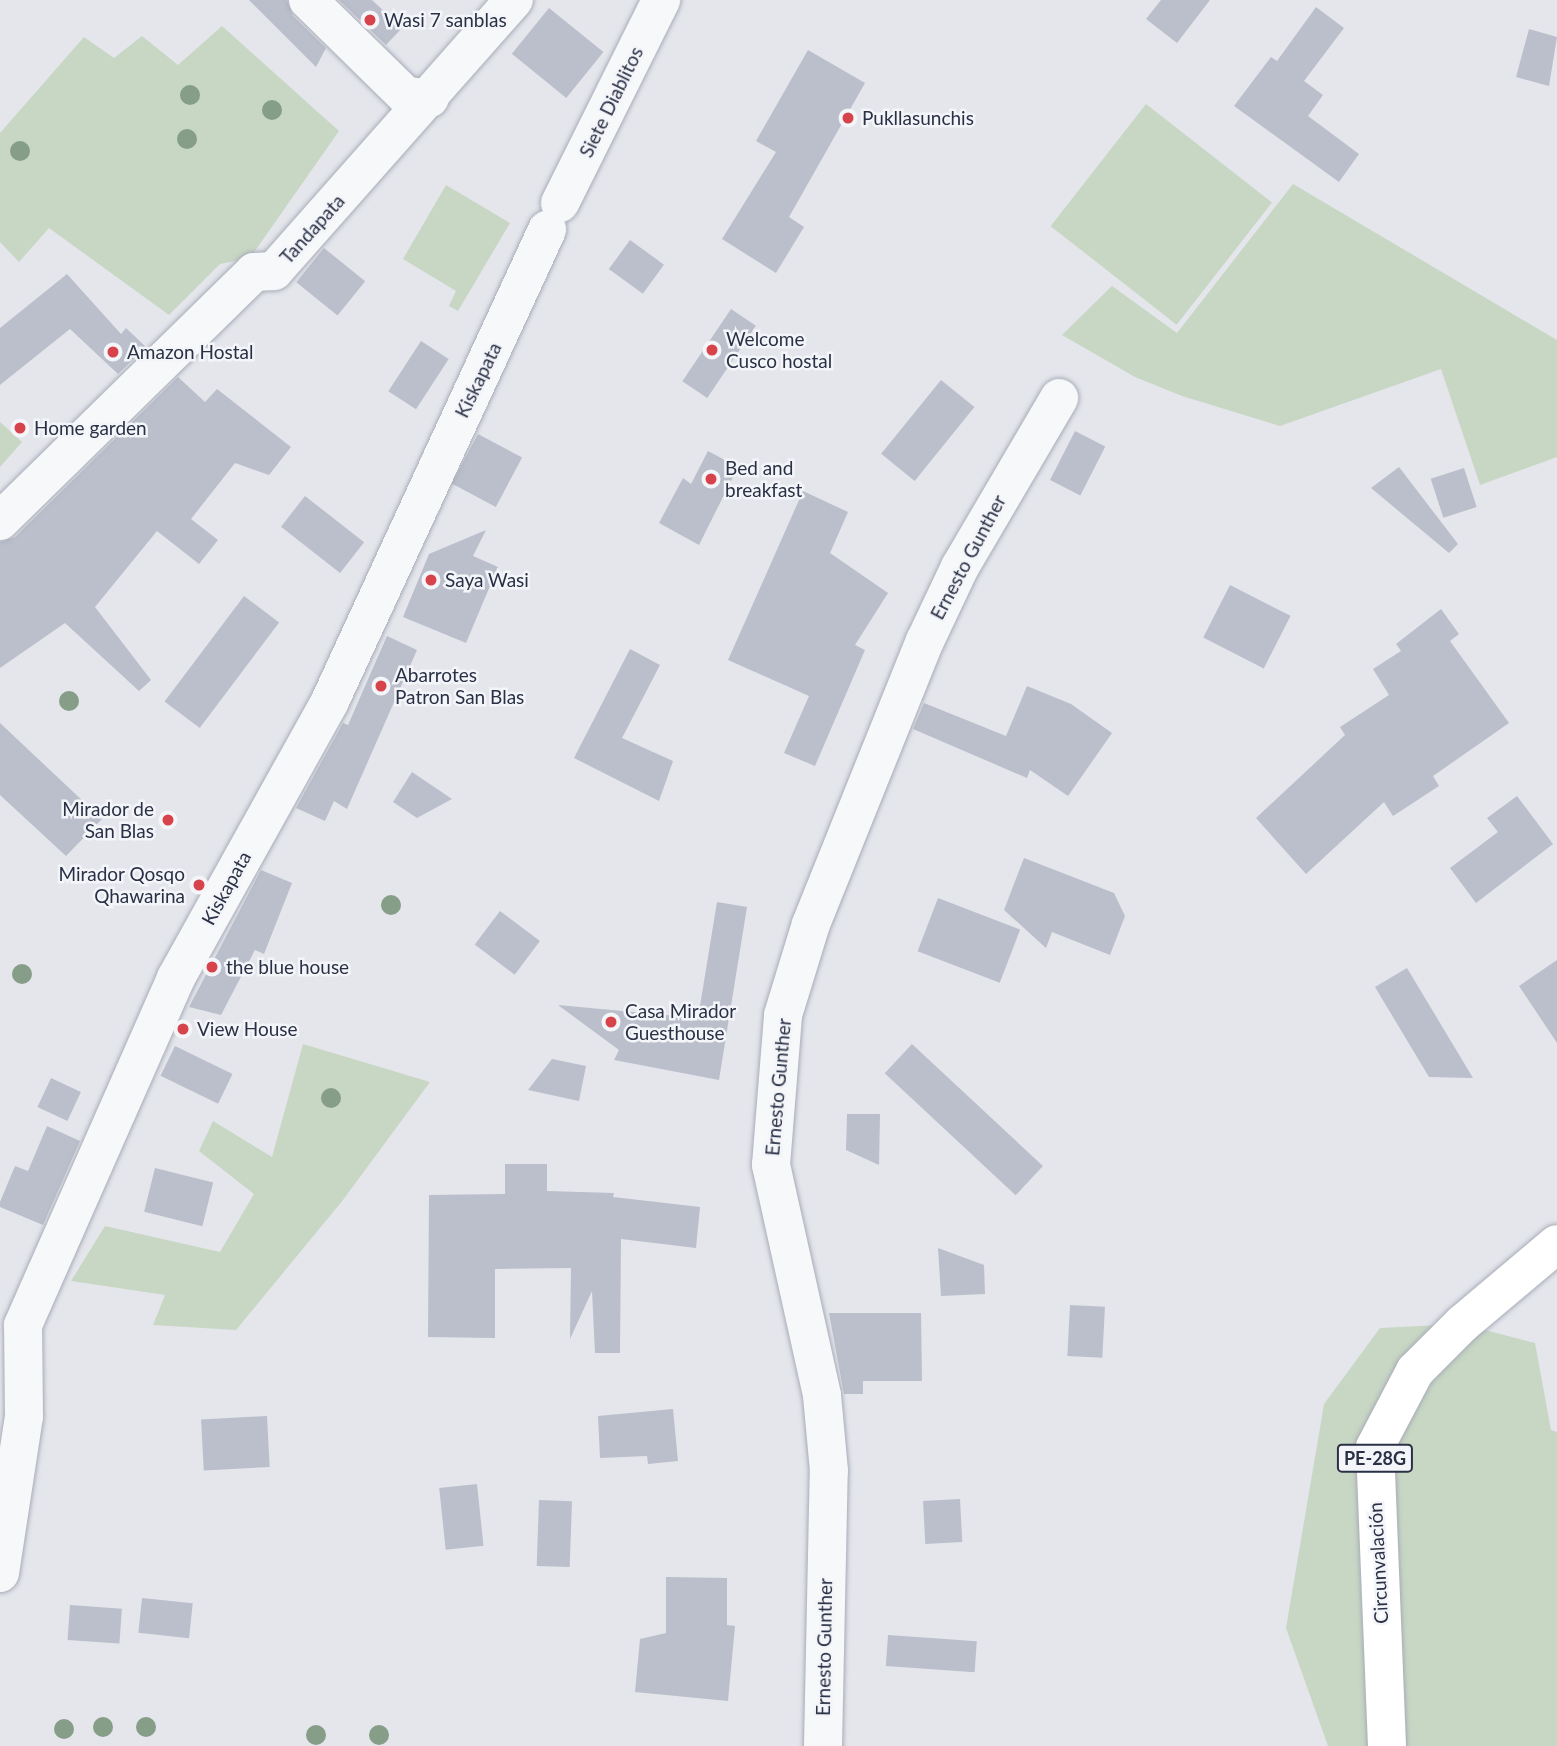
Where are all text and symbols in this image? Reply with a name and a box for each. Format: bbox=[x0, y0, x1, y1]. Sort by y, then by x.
place label: Wasi 7 sanblas bbox=[384, 9, 507, 31]
marker: Wasi 7 sanblas bbox=[362, 12, 378, 28]
street label: Siete Diablitos bbox=[574, 43, 648, 161]
place label: Pukllasunchis bbox=[862, 107, 974, 129]
marker: Pukllasunchis bbox=[840, 110, 856, 126]
street label: Tandapata bbox=[275, 190, 349, 268]
place label: Welcome Cusco hostal bbox=[726, 328, 832, 372]
street label: Kiskapata bbox=[450, 339, 506, 421]
place label: Amazon Hostal bbox=[127, 341, 253, 363]
marker: Welcome Cusco hostal bbox=[704, 342, 720, 358]
marker: Amazon Hostal bbox=[105, 344, 121, 360]
place label: Home garden bbox=[34, 417, 147, 439]
marker: Home garden bbox=[12, 420, 28, 436]
place label: Bed and breakfast bbox=[725, 457, 802, 501]
marker: Bed and breakfast bbox=[703, 471, 719, 487]
street label: Ernesto Gunther bbox=[926, 491, 1010, 623]
place label: Saya Wasi bbox=[445, 569, 529, 591]
marker: Saya Wasi bbox=[423, 572, 439, 588]
place label: Abarrotes Patron San Blas bbox=[395, 664, 524, 708]
marker: Abarrotes Patron San Blas bbox=[373, 678, 389, 694]
place label: Mirador de San Blas bbox=[62, 798, 154, 842]
marker: Mirador de San Blas bbox=[160, 812, 176, 828]
street label: Kiskapata bbox=[196, 847, 256, 929]
place label: Mirador Qosqo Qhawarina bbox=[58, 863, 185, 907]
marker: Mirador Qosqo Qhawarina bbox=[191, 877, 207, 893]
place label: the blue house bbox=[226, 956, 349, 978]
marker: the blue house bbox=[204, 959, 220, 975]
place label: Casa Mirador Guesthouse bbox=[625, 1000, 736, 1044]
marker: Casa Mirador Guesthouse bbox=[603, 1014, 619, 1030]
street label: Ernesto Gunther bbox=[761, 1017, 795, 1157]
place label: View House bbox=[197, 1018, 298, 1040]
marker: View House bbox=[175, 1021, 191, 1037]
road number: PE-28G bbox=[1336, 1443, 1414, 1472]
street label: Circunvalación bbox=[1363, 1502, 1393, 1624]
street label: Ernesto Gunther bbox=[811, 1578, 837, 1716]

